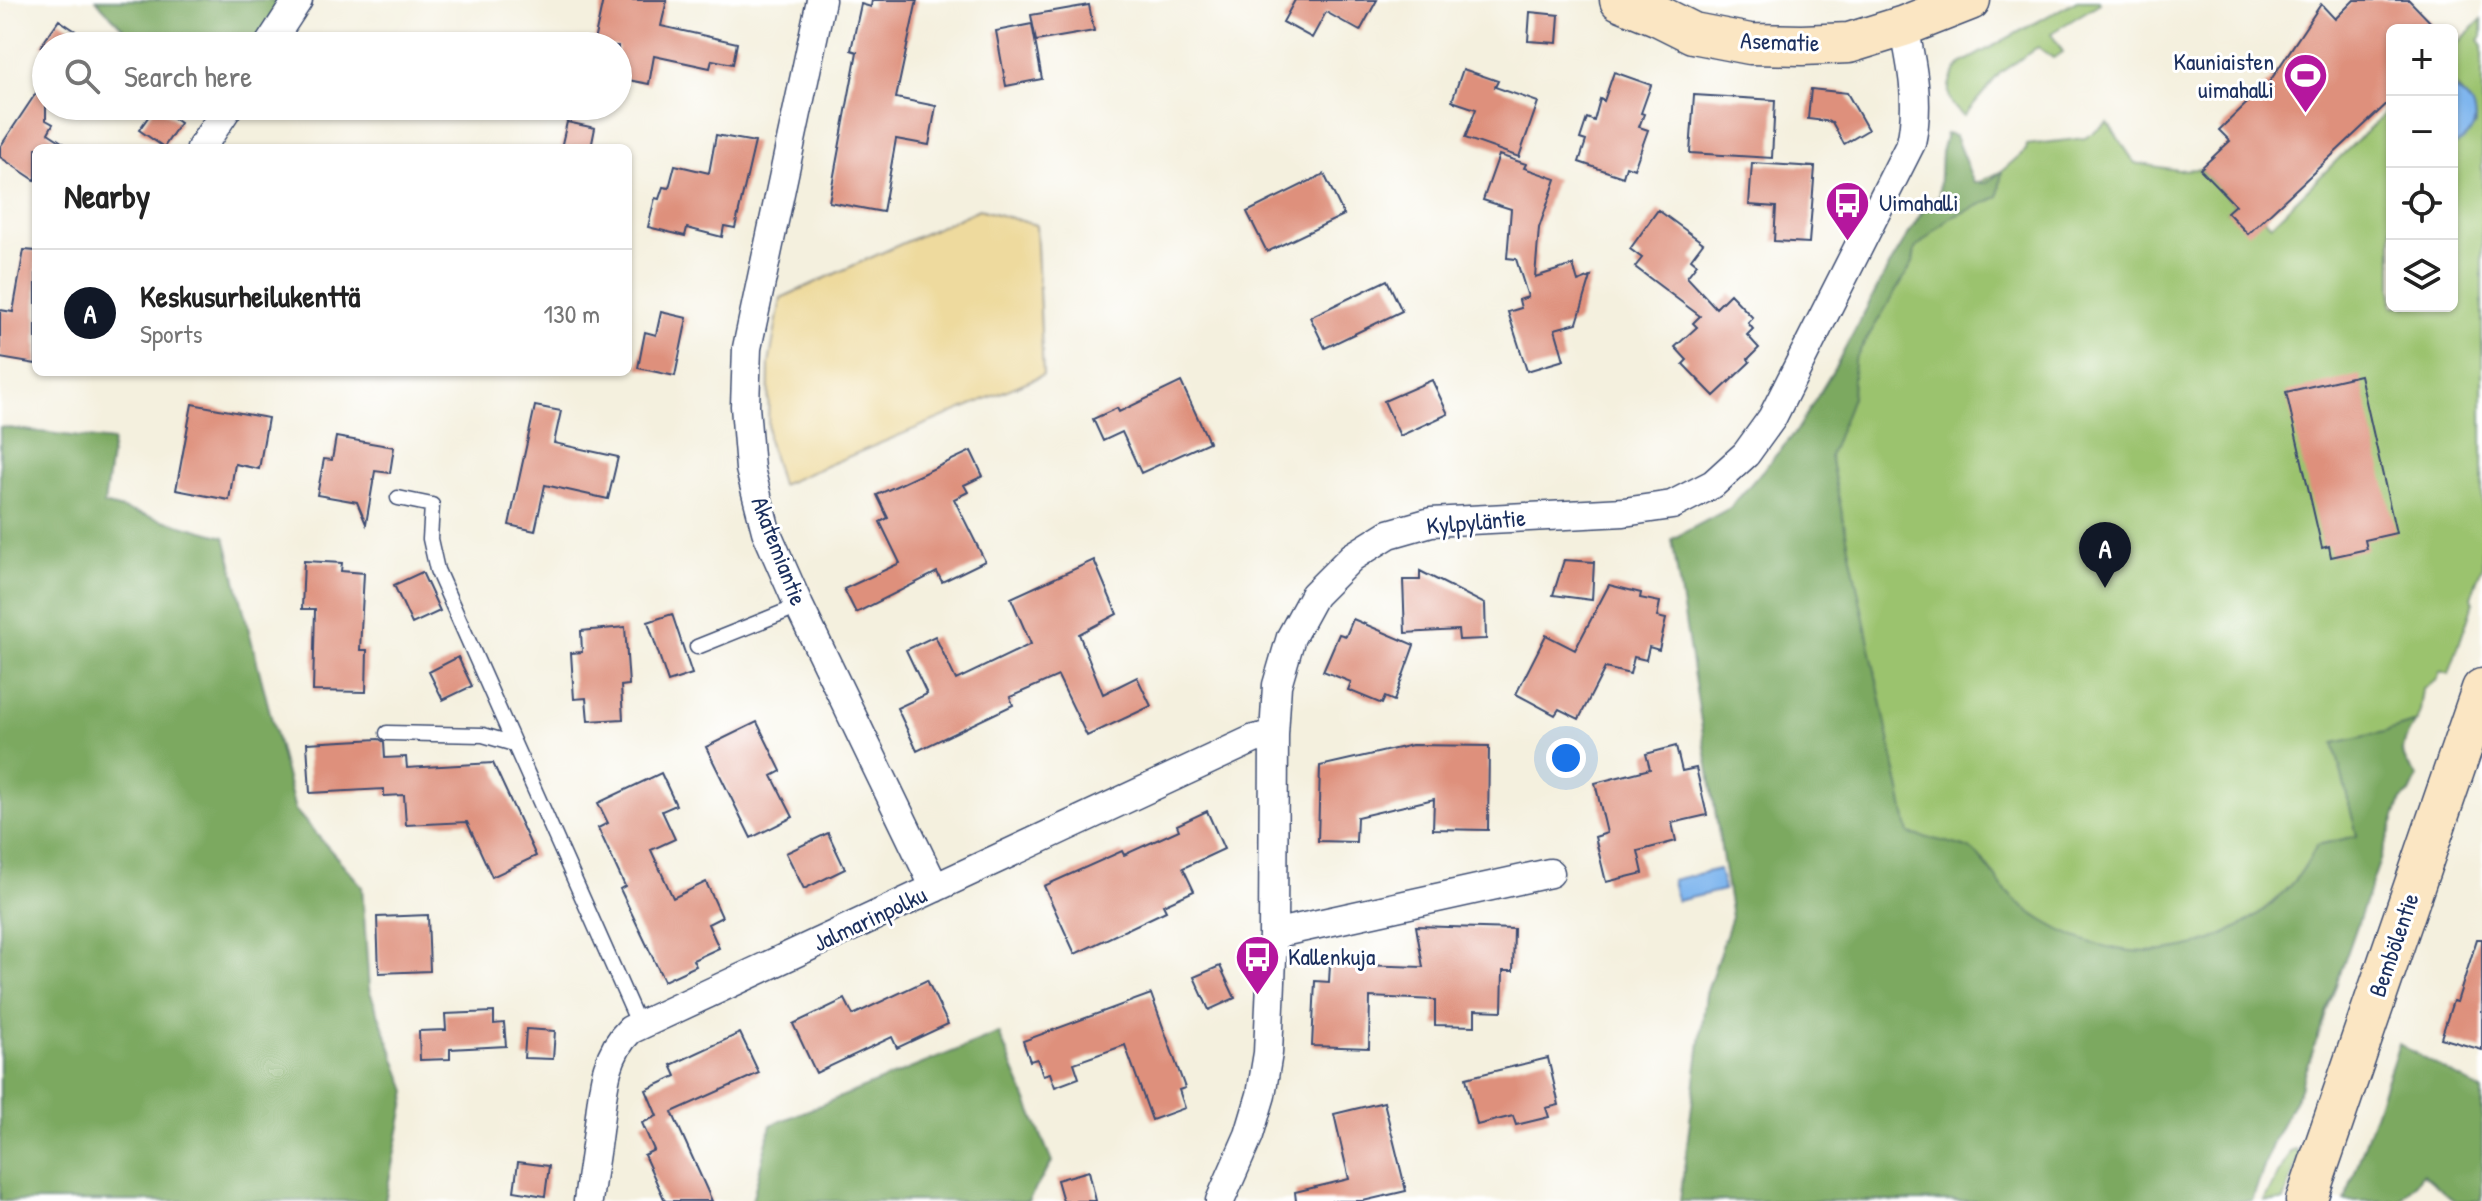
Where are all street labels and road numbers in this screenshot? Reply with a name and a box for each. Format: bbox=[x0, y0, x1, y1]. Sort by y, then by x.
street label: Asematie bbox=[1740, 24, 1821, 58]
street label: Akatemiantie bbox=[745, 492, 815, 610]
street label: Kylpyläntie bbox=[1425, 501, 1527, 541]
street label: Jalmarinpolku bbox=[808, 878, 932, 958]
street label: Bembölentie bbox=[2360, 888, 2426, 1001]

